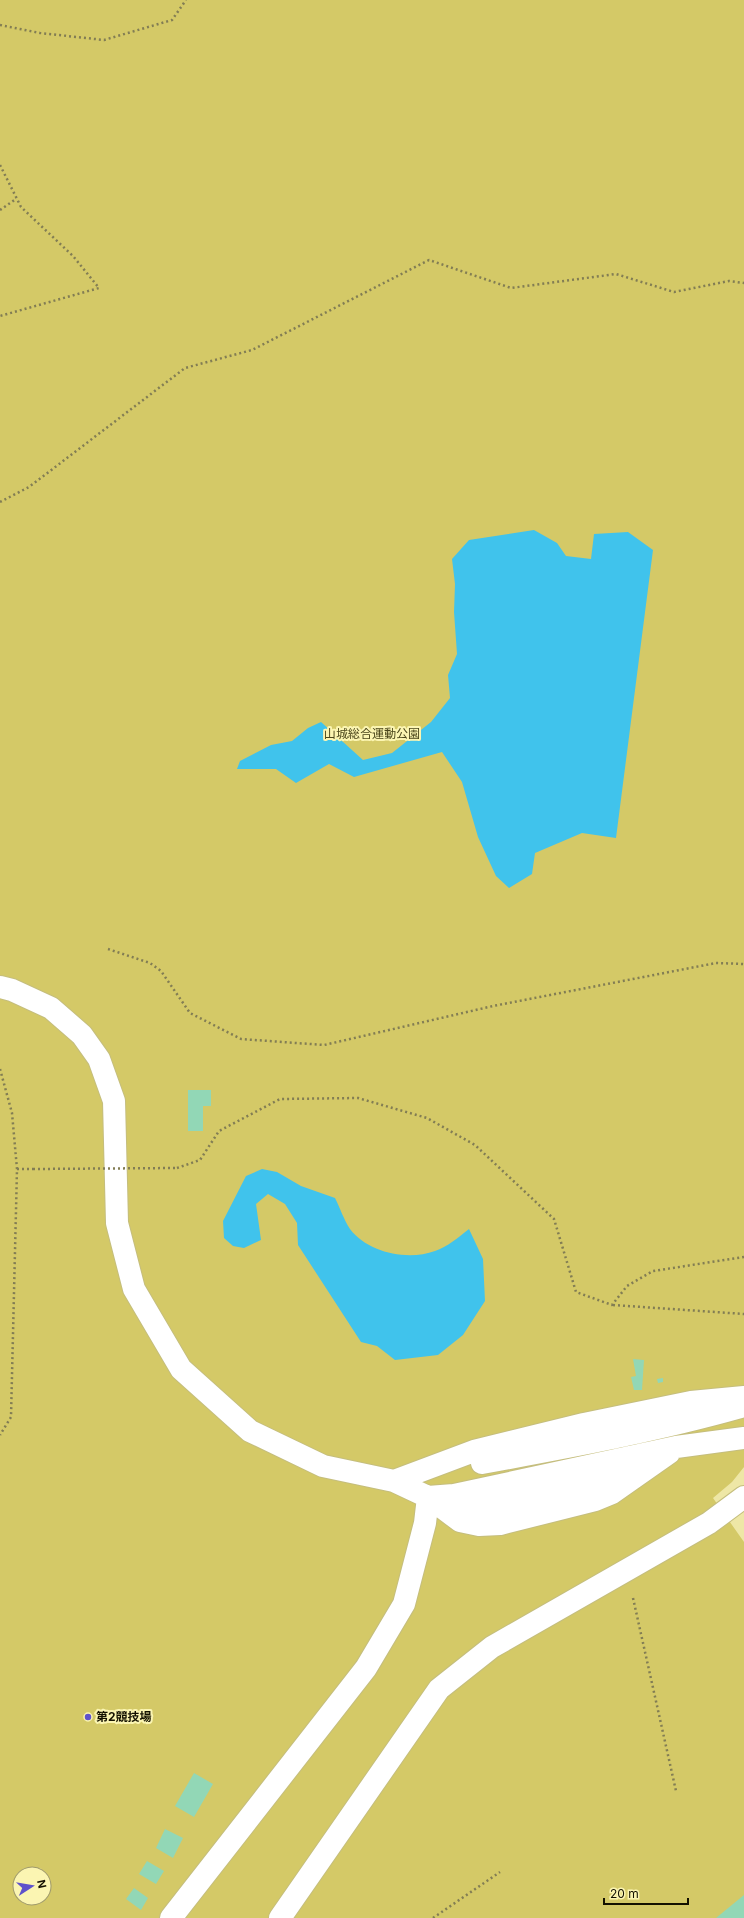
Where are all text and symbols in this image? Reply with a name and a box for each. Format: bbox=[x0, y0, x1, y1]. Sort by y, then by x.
park label: 山城総合運動公園 bbox=[324, 726, 420, 741]
place label: 第2競技場 bbox=[96, 1709, 152, 1724]
marker: 第2競技場 bbox=[83, 1712, 93, 1722]
north arrow bbox=[12, 1866, 52, 1906]
text: N bbox=[34, 1878, 50, 1889]
scale bar bbox=[604, 1880, 688, 1906]
text: 20 m bbox=[610, 1886, 639, 1901]

